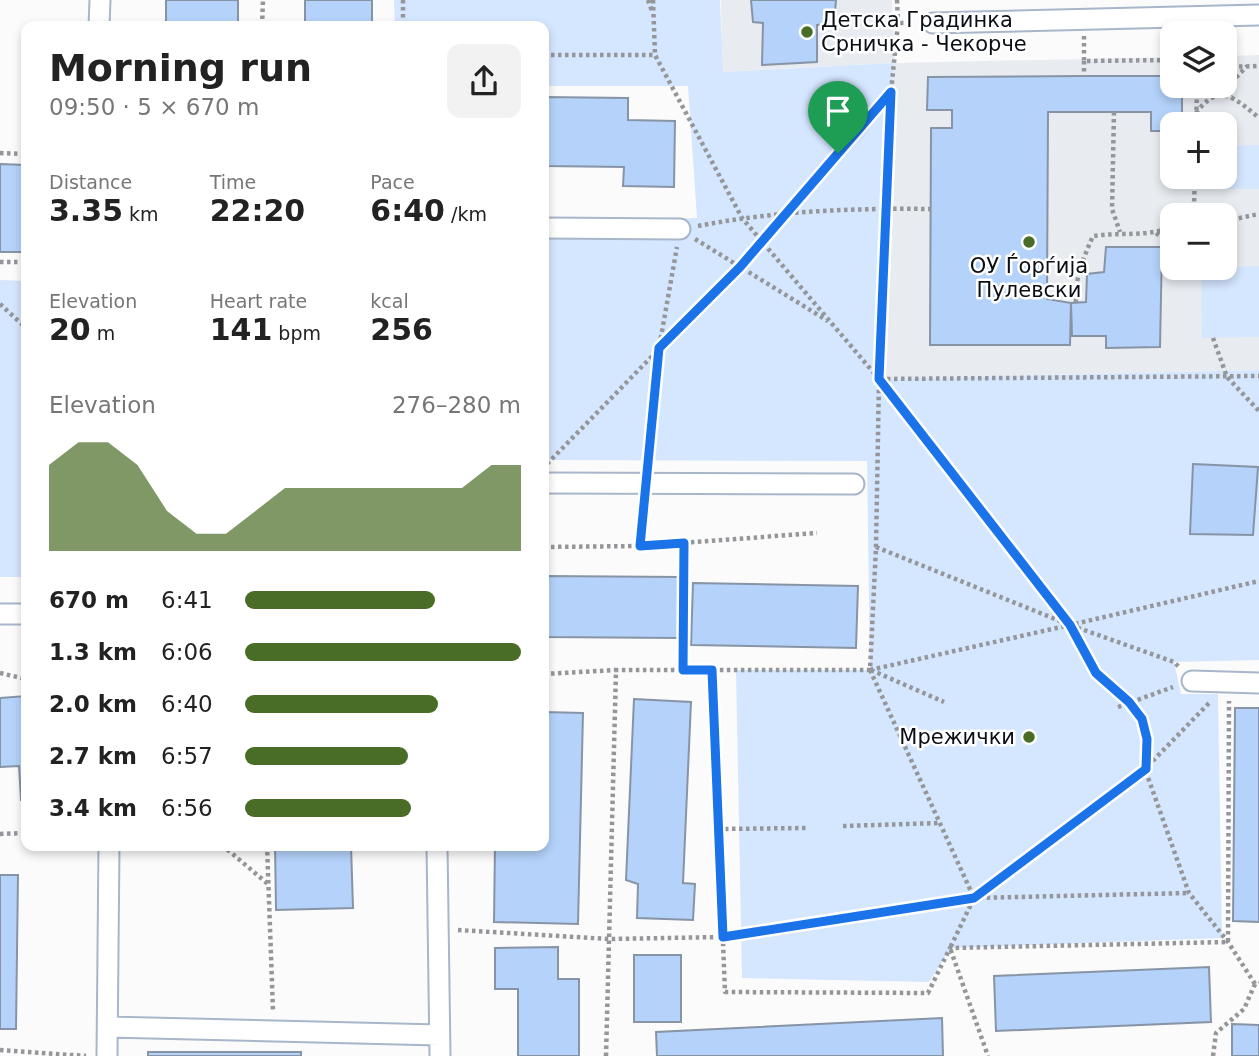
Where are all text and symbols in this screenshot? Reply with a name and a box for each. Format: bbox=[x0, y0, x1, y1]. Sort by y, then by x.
place label: Детска Градинка Срничка - Чекорче bbox=[821, 8, 1027, 56]
map controls bbox=[1160, 21, 1237, 280]
button: layers bbox=[1160, 21, 1237, 98]
marker: Детска Градинка Срничка - Чекорче bbox=[799, 24, 815, 40]
button: share bbox=[447, 44, 521, 118]
text: Morning run bbox=[49, 46, 312, 90]
pin bbox=[808, 81, 868, 153]
icon: arrive bbox=[819, 92, 857, 130]
text: 09:50 · 5 × 670 m bbox=[49, 94, 259, 120]
button: + bbox=[1160, 112, 1237, 189]
text: Distance bbox=[49, 171, 132, 193]
text: Time bbox=[210, 171, 256, 193]
text: Pace bbox=[370, 171, 415, 193]
text: 3.35 bbox=[49, 193, 123, 228]
text: 22:20 bbox=[210, 193, 305, 228]
text: 6:40 bbox=[370, 193, 445, 228]
text: km bbox=[123, 203, 159, 225]
text: /km bbox=[445, 203, 487, 225]
button: − bbox=[1160, 203, 1237, 280]
marker: ОУ Ѓорѓија Пулевски bbox=[1021, 234, 1037, 250]
place label: ОУ Ѓорѓија Пулевски bbox=[970, 253, 1088, 302]
text: Elevation bbox=[49, 290, 137, 312]
text: Heart rate bbox=[210, 290, 307, 312]
text: kcal bbox=[370, 290, 409, 312]
text: 20 bbox=[49, 312, 91, 347]
text: 141 bbox=[210, 312, 272, 347]
text: 256 bbox=[370, 312, 433, 347]
text: m bbox=[91, 322, 115, 344]
text: bpm bbox=[272, 322, 321, 344]
text: Elevation bbox=[49, 392, 156, 418]
text: 276–280 m bbox=[392, 392, 521, 418]
text: 670 m bbox=[49, 587, 129, 613]
text: 6:41 bbox=[161, 587, 213, 613]
text: 1.3 km bbox=[49, 639, 137, 665]
text: 6:06 bbox=[161, 639, 213, 665]
text: 2.0 km bbox=[49, 691, 137, 717]
text: 6:40 bbox=[161, 691, 213, 717]
place label: Мрежички bbox=[899, 725, 1015, 749]
marker: Мрежички bbox=[1021, 729, 1037, 745]
text: 2.7 km bbox=[49, 743, 137, 769]
text: 6:57 bbox=[161, 743, 213, 769]
text: 3.4 km bbox=[49, 795, 137, 821]
text: 6:56 bbox=[161, 795, 213, 821]

